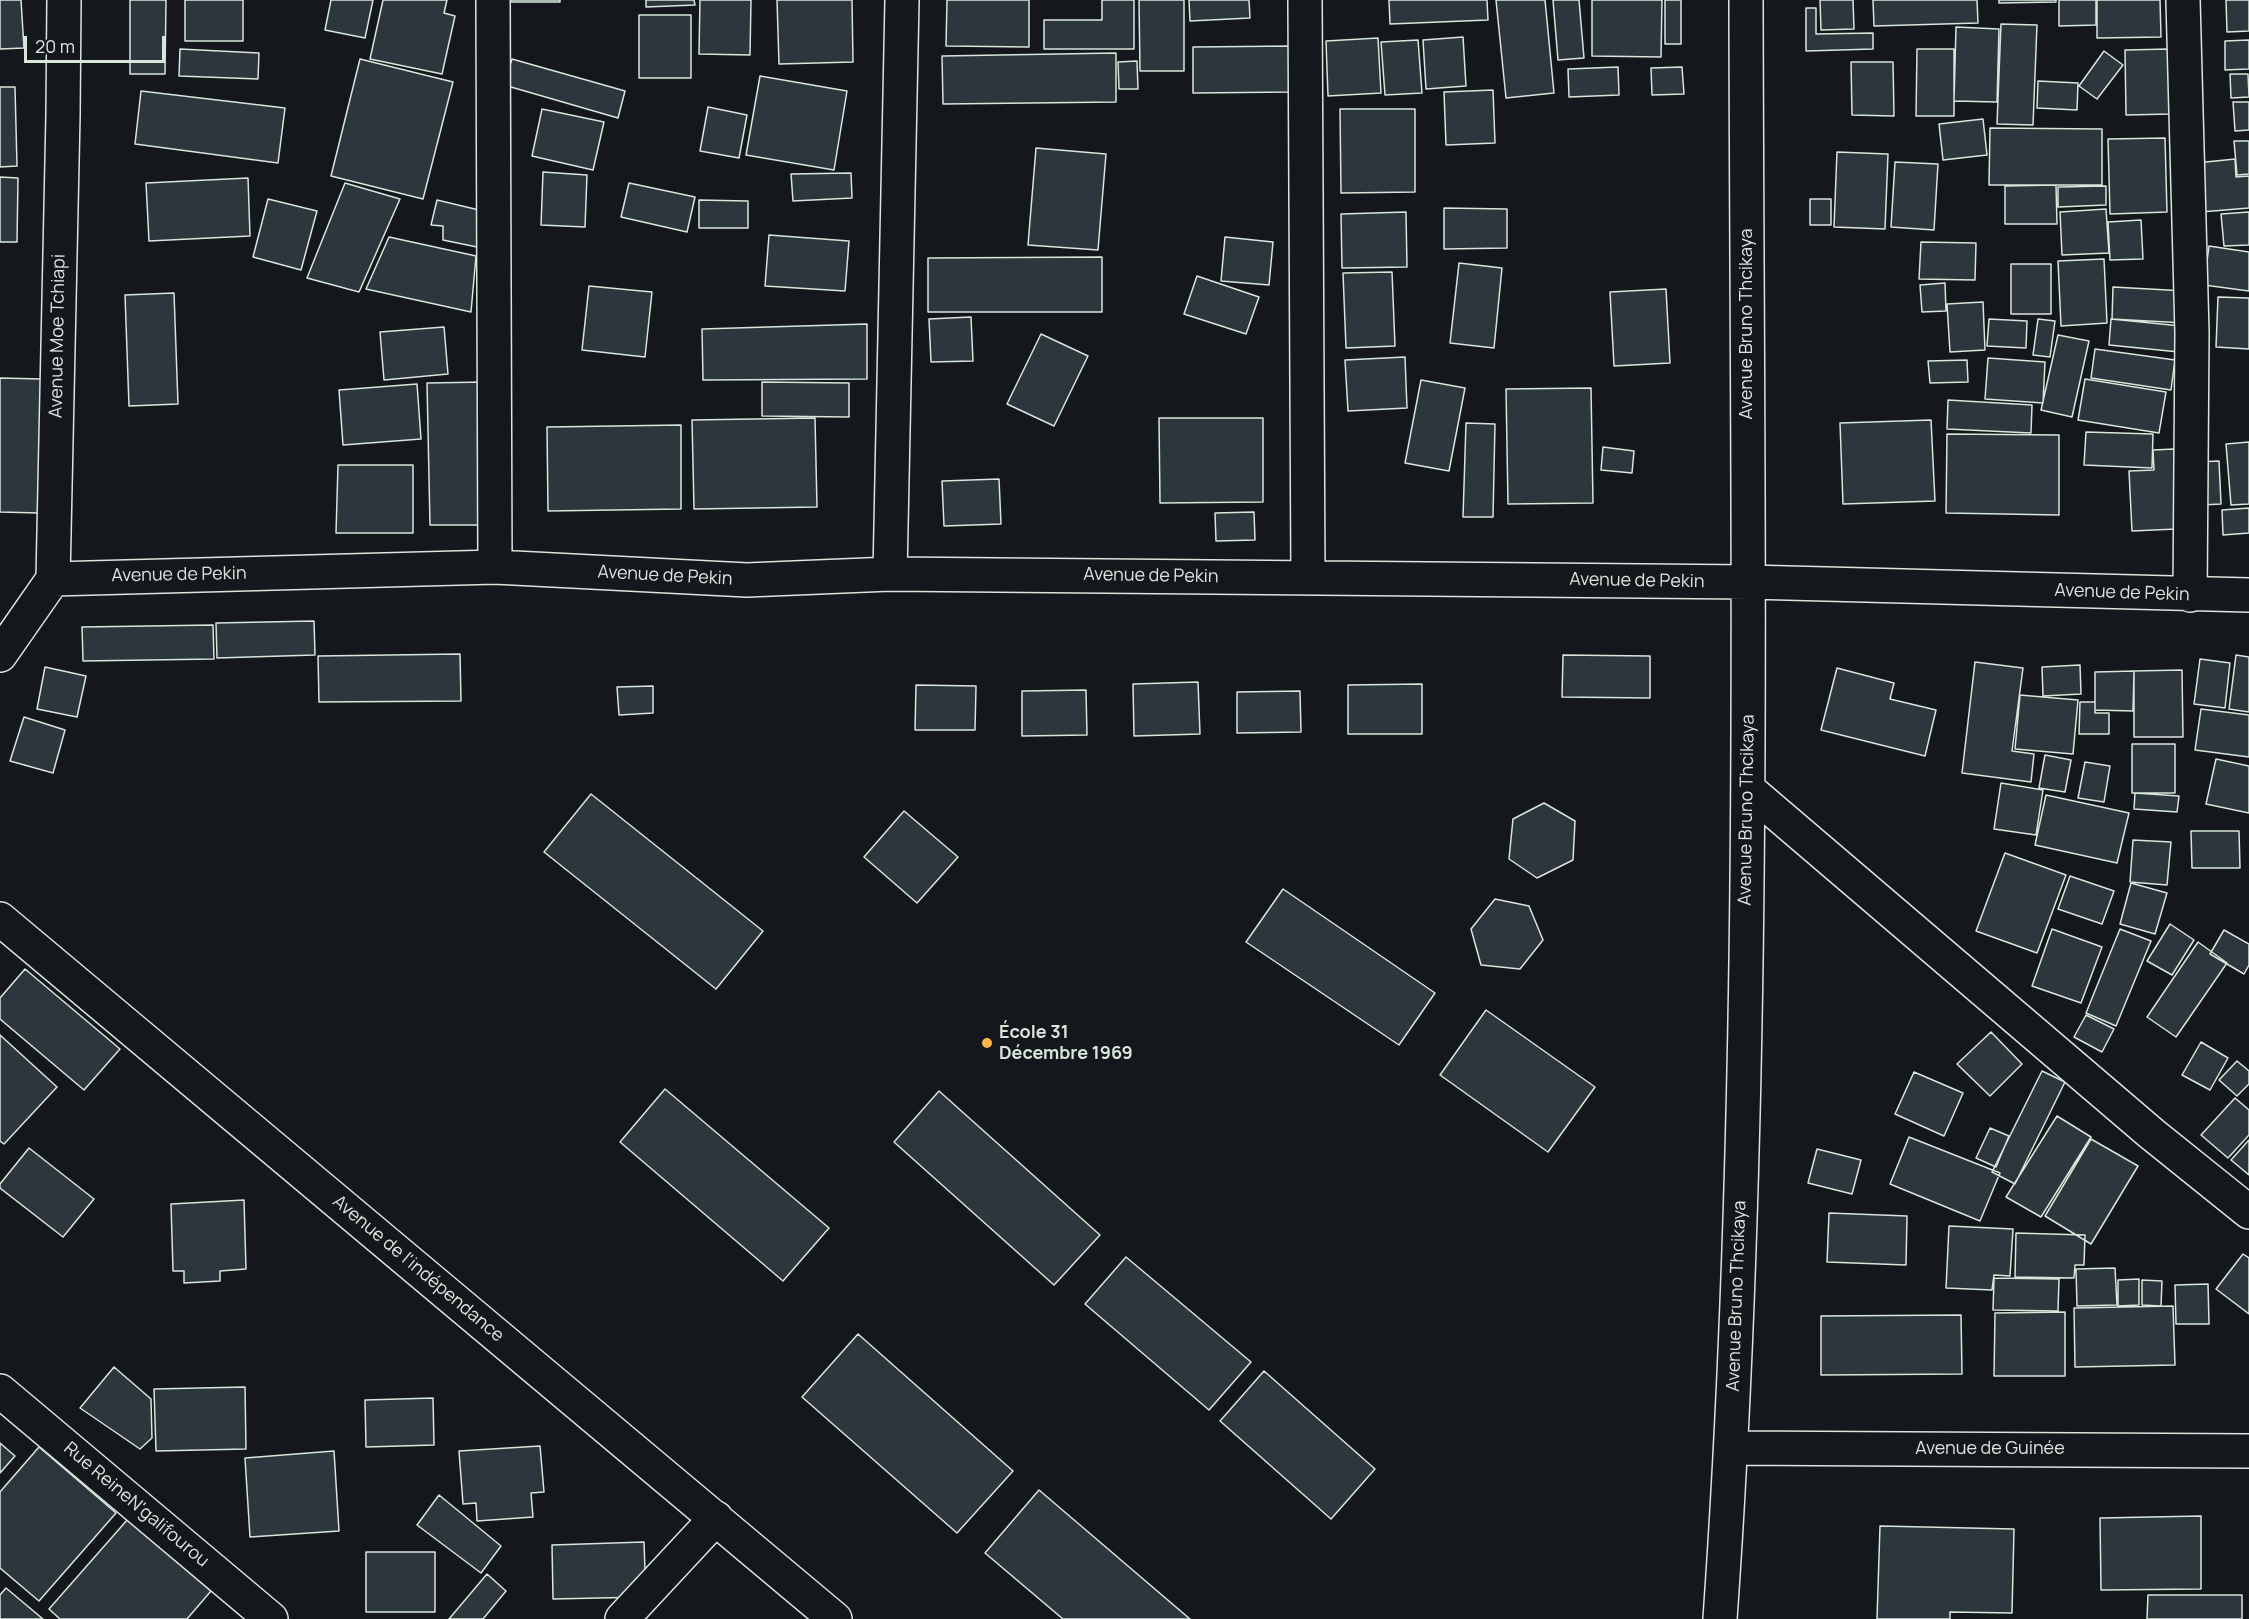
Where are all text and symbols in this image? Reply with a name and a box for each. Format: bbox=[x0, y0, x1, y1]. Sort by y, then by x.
scale bar bbox=[27, 24, 168, 62]
text: 20 m bbox=[35, 34, 75, 58]
street label: Avenue Bruno Thcikaya bbox=[1736, 228, 1758, 420]
street label: Avenue Moe Tchiapi bbox=[46, 254, 70, 418]
street label: Avenue de Pekin bbox=[597, 562, 733, 590]
street label: Avenue de Pekin bbox=[111, 563, 247, 587]
street label: Avenue de Pekin bbox=[1083, 564, 1219, 588]
street label: Avenue de Pekin bbox=[1569, 569, 1705, 593]
street label: Avenue de Pekin bbox=[2054, 580, 2190, 606]
street label: Avenue Bruno Thcikaya bbox=[1735, 714, 1759, 906]
place label: École 31 Décembre 1969 bbox=[999, 1022, 1133, 1064]
marker: École 31 Décembre 1969 bbox=[980, 1036, 994, 1050]
street label: Avenue de l'indépendance bbox=[328, 1191, 508, 1347]
street label: Avenue Bruno Thcikaya bbox=[1723, 1200, 1751, 1392]
street label: Rue ReineN'galifourou bbox=[59, 1438, 213, 1572]
street label: Avenue de Guinée bbox=[1915, 1438, 2065, 1460]

